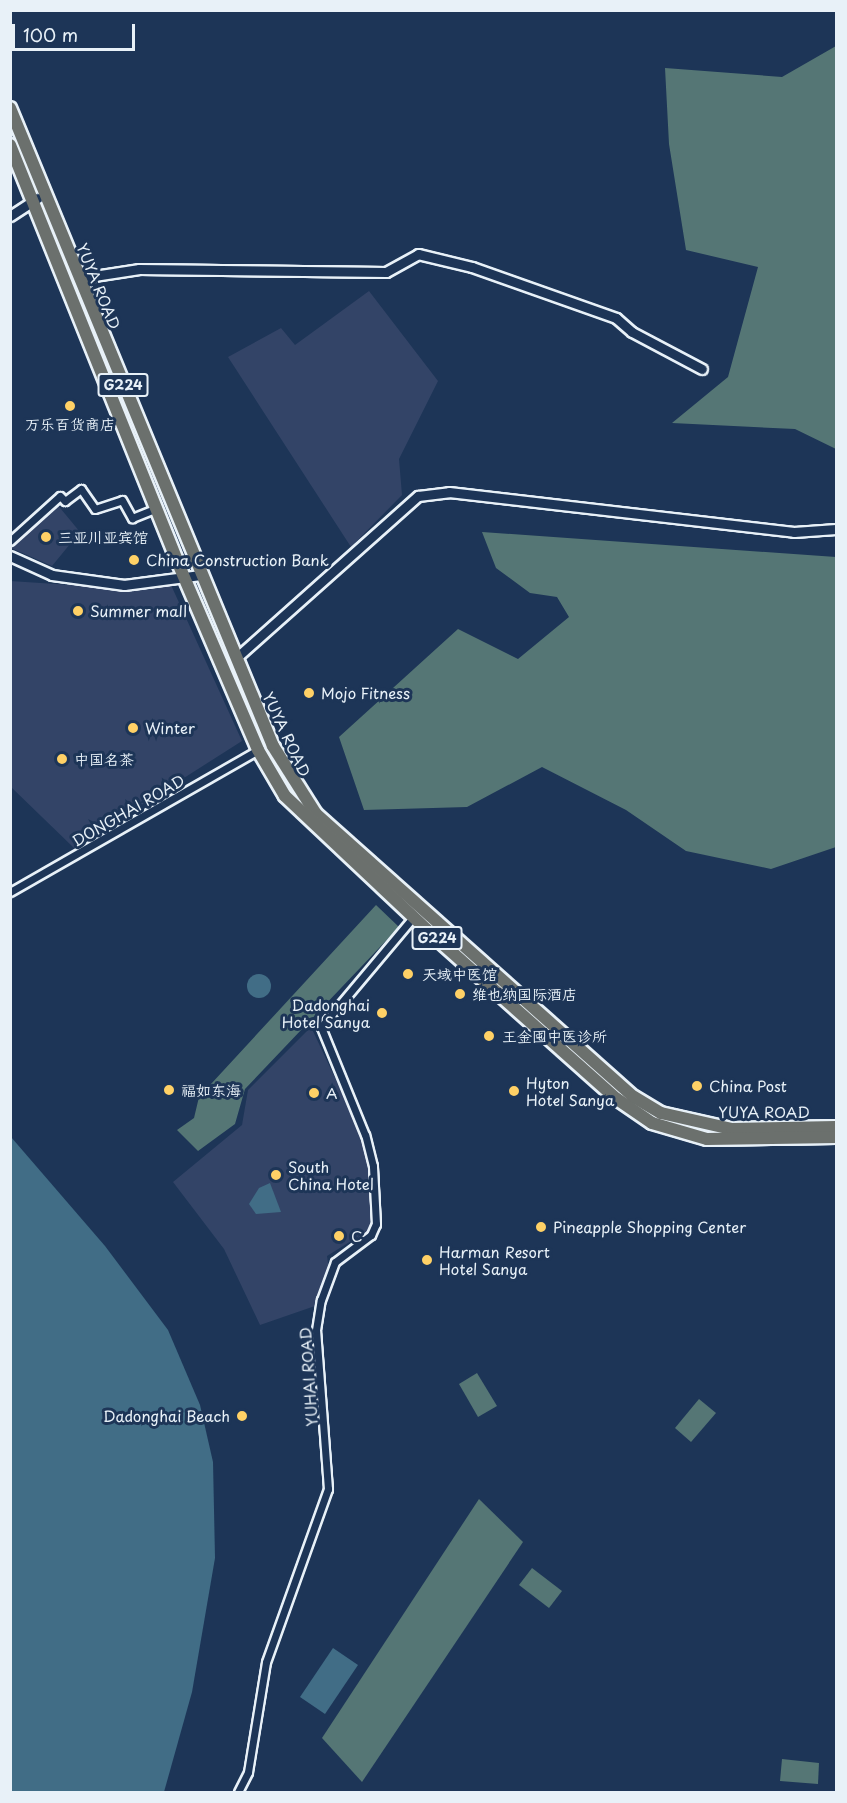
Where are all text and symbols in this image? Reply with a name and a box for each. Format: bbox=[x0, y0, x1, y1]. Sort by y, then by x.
scale bar bbox=[15, 12, 138, 50]
text: 100 m bbox=[23, 21, 78, 48]
street label: YUYA ROAD bbox=[74, 240, 124, 332]
road number: G224 bbox=[98, 374, 148, 396]
marker: 万乐百货商店 bbox=[63, 399, 77, 413]
place label: 万乐百货商店 bbox=[25, 415, 115, 433]
place label: 三亚川亚宾馆 bbox=[58, 528, 148, 546]
marker: 三亚川亚宾馆 bbox=[39, 530, 53, 544]
place label: China Construction Bank bbox=[146, 551, 329, 569]
marker: China Construction Bank bbox=[127, 553, 141, 567]
place label: Summer mall bbox=[90, 602, 187, 620]
marker: Summer mall bbox=[71, 604, 85, 618]
place label: Mojo Fitness bbox=[321, 684, 410, 702]
marker: Mojo Fitness bbox=[302, 686, 316, 700]
street label: YUYA ROAD bbox=[260, 689, 314, 779]
place label: Winter bbox=[145, 719, 195, 737]
marker: Winter bbox=[126, 721, 140, 735]
place label: 中国名茶 bbox=[74, 750, 134, 768]
marker: 中国名茶 bbox=[55, 752, 69, 766]
street label: DONGHAI ROAD bbox=[69, 771, 187, 849]
road number: G224 bbox=[412, 927, 462, 949]
marker: 天域中医馆 bbox=[399, 965, 417, 983]
place label: 天域中医馆 bbox=[422, 965, 497, 983]
place label: 维也纳国际酒店 bbox=[472, 985, 577, 1003]
marker: 维也纳国际酒店 bbox=[453, 987, 467, 1001]
place label: Dadonghai Hotel Sanya bbox=[281, 995, 370, 1030]
marker: Dadonghai Hotel Sanya bbox=[375, 1006, 389, 1020]
marker: 王金囤中医诊所 bbox=[480, 1027, 498, 1045]
place label: 王金囤中医诊所 bbox=[502, 1027, 607, 1045]
place label: Hyton Hotel Sanya bbox=[526, 1073, 615, 1108]
place label: China Post bbox=[709, 1077, 786, 1095]
marker: China Post bbox=[690, 1079, 704, 1093]
place label: 福如东海 bbox=[181, 1081, 241, 1099]
marker: 福如东海 bbox=[162, 1083, 176, 1097]
place label: A bbox=[326, 1084, 337, 1102]
marker: Hyton Hotel Sanya bbox=[507, 1084, 521, 1098]
marker: A bbox=[307, 1086, 321, 1100]
street label: YUYA ROAD bbox=[718, 1103, 810, 1121]
place label: South China Hotel bbox=[288, 1157, 374, 1192]
marker: South China Hotel bbox=[269, 1168, 283, 1182]
place label: Pineapple Shopping Center bbox=[553, 1218, 748, 1236]
marker: Pineapple Shopping Center bbox=[534, 1220, 548, 1234]
place label: C bbox=[351, 1227, 363, 1245]
marker: C bbox=[332, 1229, 346, 1243]
place label: Harman Resort Hotel Sanya bbox=[439, 1242, 551, 1277]
marker: Harman Resort Hotel Sanya bbox=[420, 1253, 434, 1267]
street label: YUHAI ROAD bbox=[296, 1327, 320, 1427]
place label: Dadonghai Beach bbox=[103, 1407, 230, 1425]
marker: Dadonghai Beach bbox=[235, 1409, 249, 1423]

